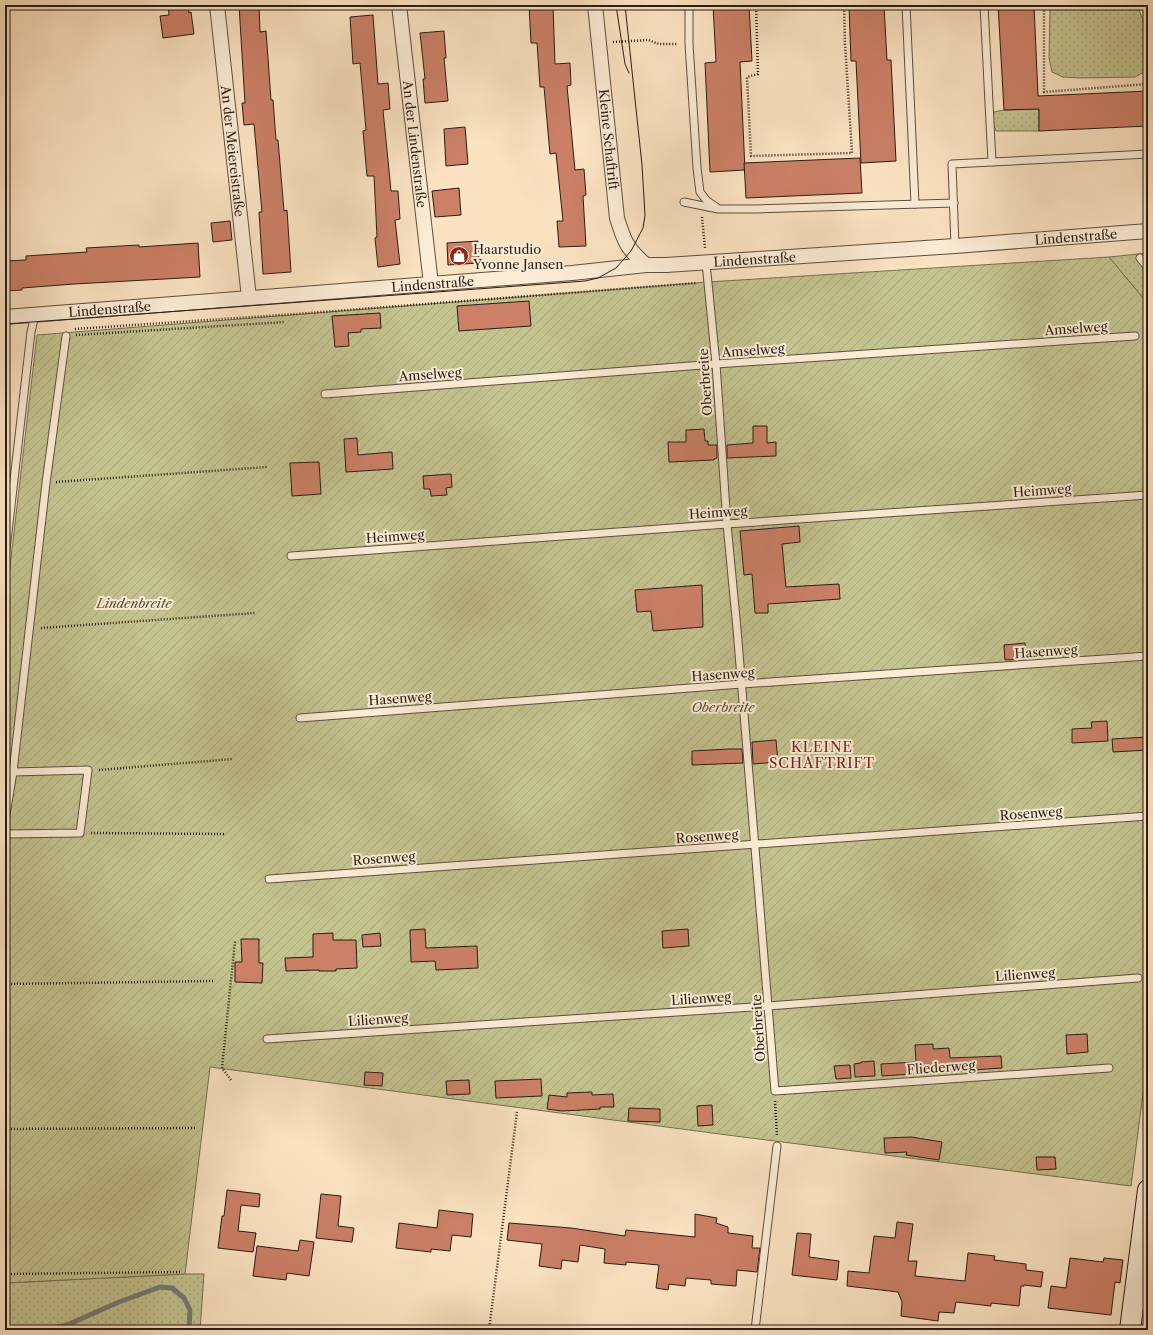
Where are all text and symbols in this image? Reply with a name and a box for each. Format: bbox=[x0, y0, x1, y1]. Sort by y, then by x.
street label: An der Lindenstraße bbox=[400, 79, 430, 209]
street label: An der Meiereistraße bbox=[218, 84, 248, 218]
street label: Kleine Schaftrift bbox=[596, 88, 622, 190]
street label: Lindenstraße bbox=[1034, 225, 1118, 248]
place label: Haarstudio Yvonne Jansen bbox=[472, 241, 564, 272]
shop icon: Haarstudio Yvonne Jansen bbox=[448, 245, 470, 267]
street label: Lindenstraße bbox=[713, 248, 796, 270]
street label: Lindenstraße bbox=[391, 273, 475, 295]
street label: Lindenstraße bbox=[68, 298, 152, 320]
street label: Amselweg bbox=[1043, 318, 1108, 338]
street label: Amselweg bbox=[720, 340, 785, 360]
street label: Oberbreite bbox=[695, 348, 715, 416]
street label: Amselweg bbox=[397, 364, 462, 384]
street label: Heimweg bbox=[1012, 480, 1072, 500]
street label: Heimweg bbox=[688, 502, 748, 522]
street label: Heimweg bbox=[365, 526, 425, 546]
park label: Lindenbreite bbox=[95, 595, 172, 611]
street label: Hasenweg bbox=[1014, 641, 1078, 661]
street label: Hasenweg bbox=[691, 664, 755, 684]
street label: Hasenweg bbox=[368, 688, 432, 708]
park label: Oberbreite bbox=[691, 699, 755, 715]
district label: KLEINE SCHAFTRIFT bbox=[769, 738, 875, 772]
street label: Rosenweg bbox=[999, 803, 1063, 823]
street label: Rosenweg bbox=[675, 826, 739, 846]
street label: Rosenweg bbox=[352, 848, 416, 868]
street label: Lilienweg bbox=[995, 964, 1056, 984]
street label: Lilienweg bbox=[671, 988, 732, 1008]
street label: Oberbreite bbox=[748, 994, 768, 1062]
street label: Lilienweg bbox=[348, 1009, 409, 1029]
street label: Fliederweg bbox=[906, 1057, 976, 1077]

